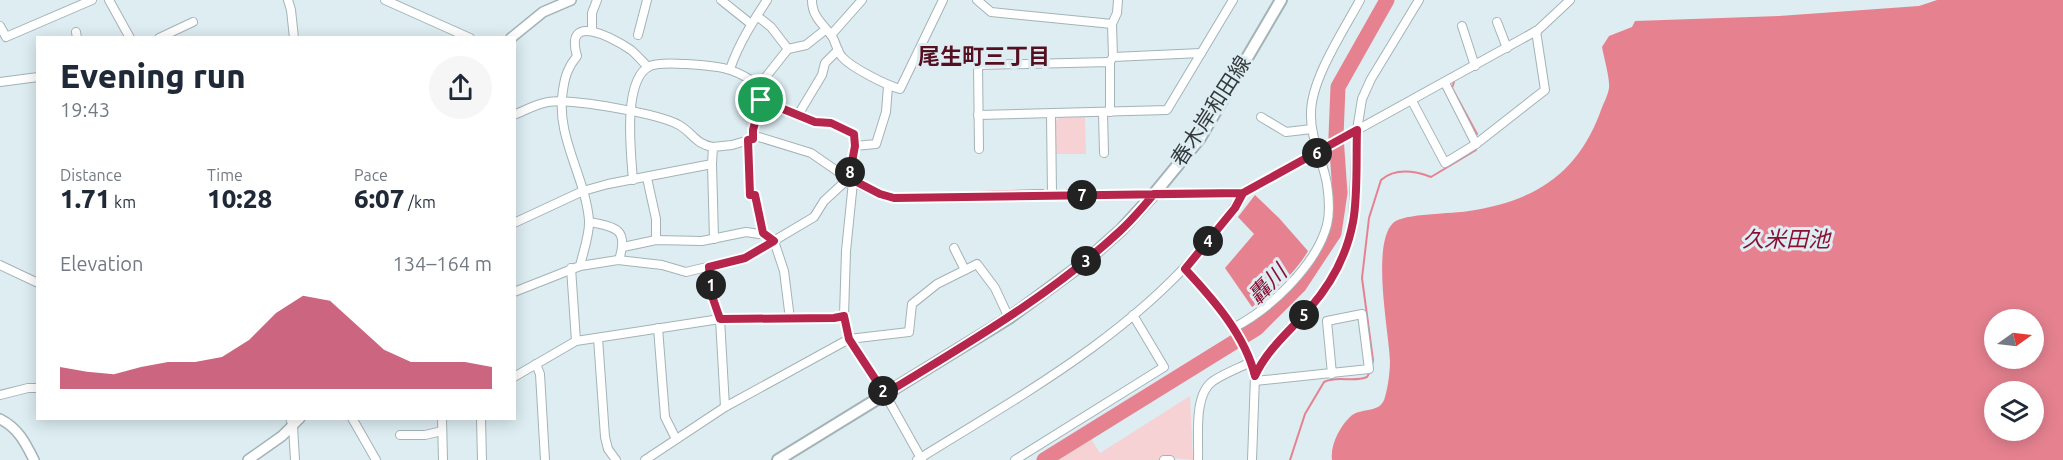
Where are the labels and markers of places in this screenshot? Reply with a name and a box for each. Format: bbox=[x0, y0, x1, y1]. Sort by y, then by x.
pin bbox=[735, 74, 786, 125]
pin: 6 bbox=[1302, 138, 1332, 168]
pin: 8 bbox=[835, 157, 865, 187]
pin: 7 bbox=[1067, 180, 1097, 210]
pin: 4 bbox=[1193, 226, 1223, 256]
pin: 3 bbox=[1071, 246, 1101, 276]
pin: 1 bbox=[696, 270, 726, 300]
pin: 5 bbox=[1289, 300, 1319, 330]
pin: 2 bbox=[868, 376, 898, 406]

